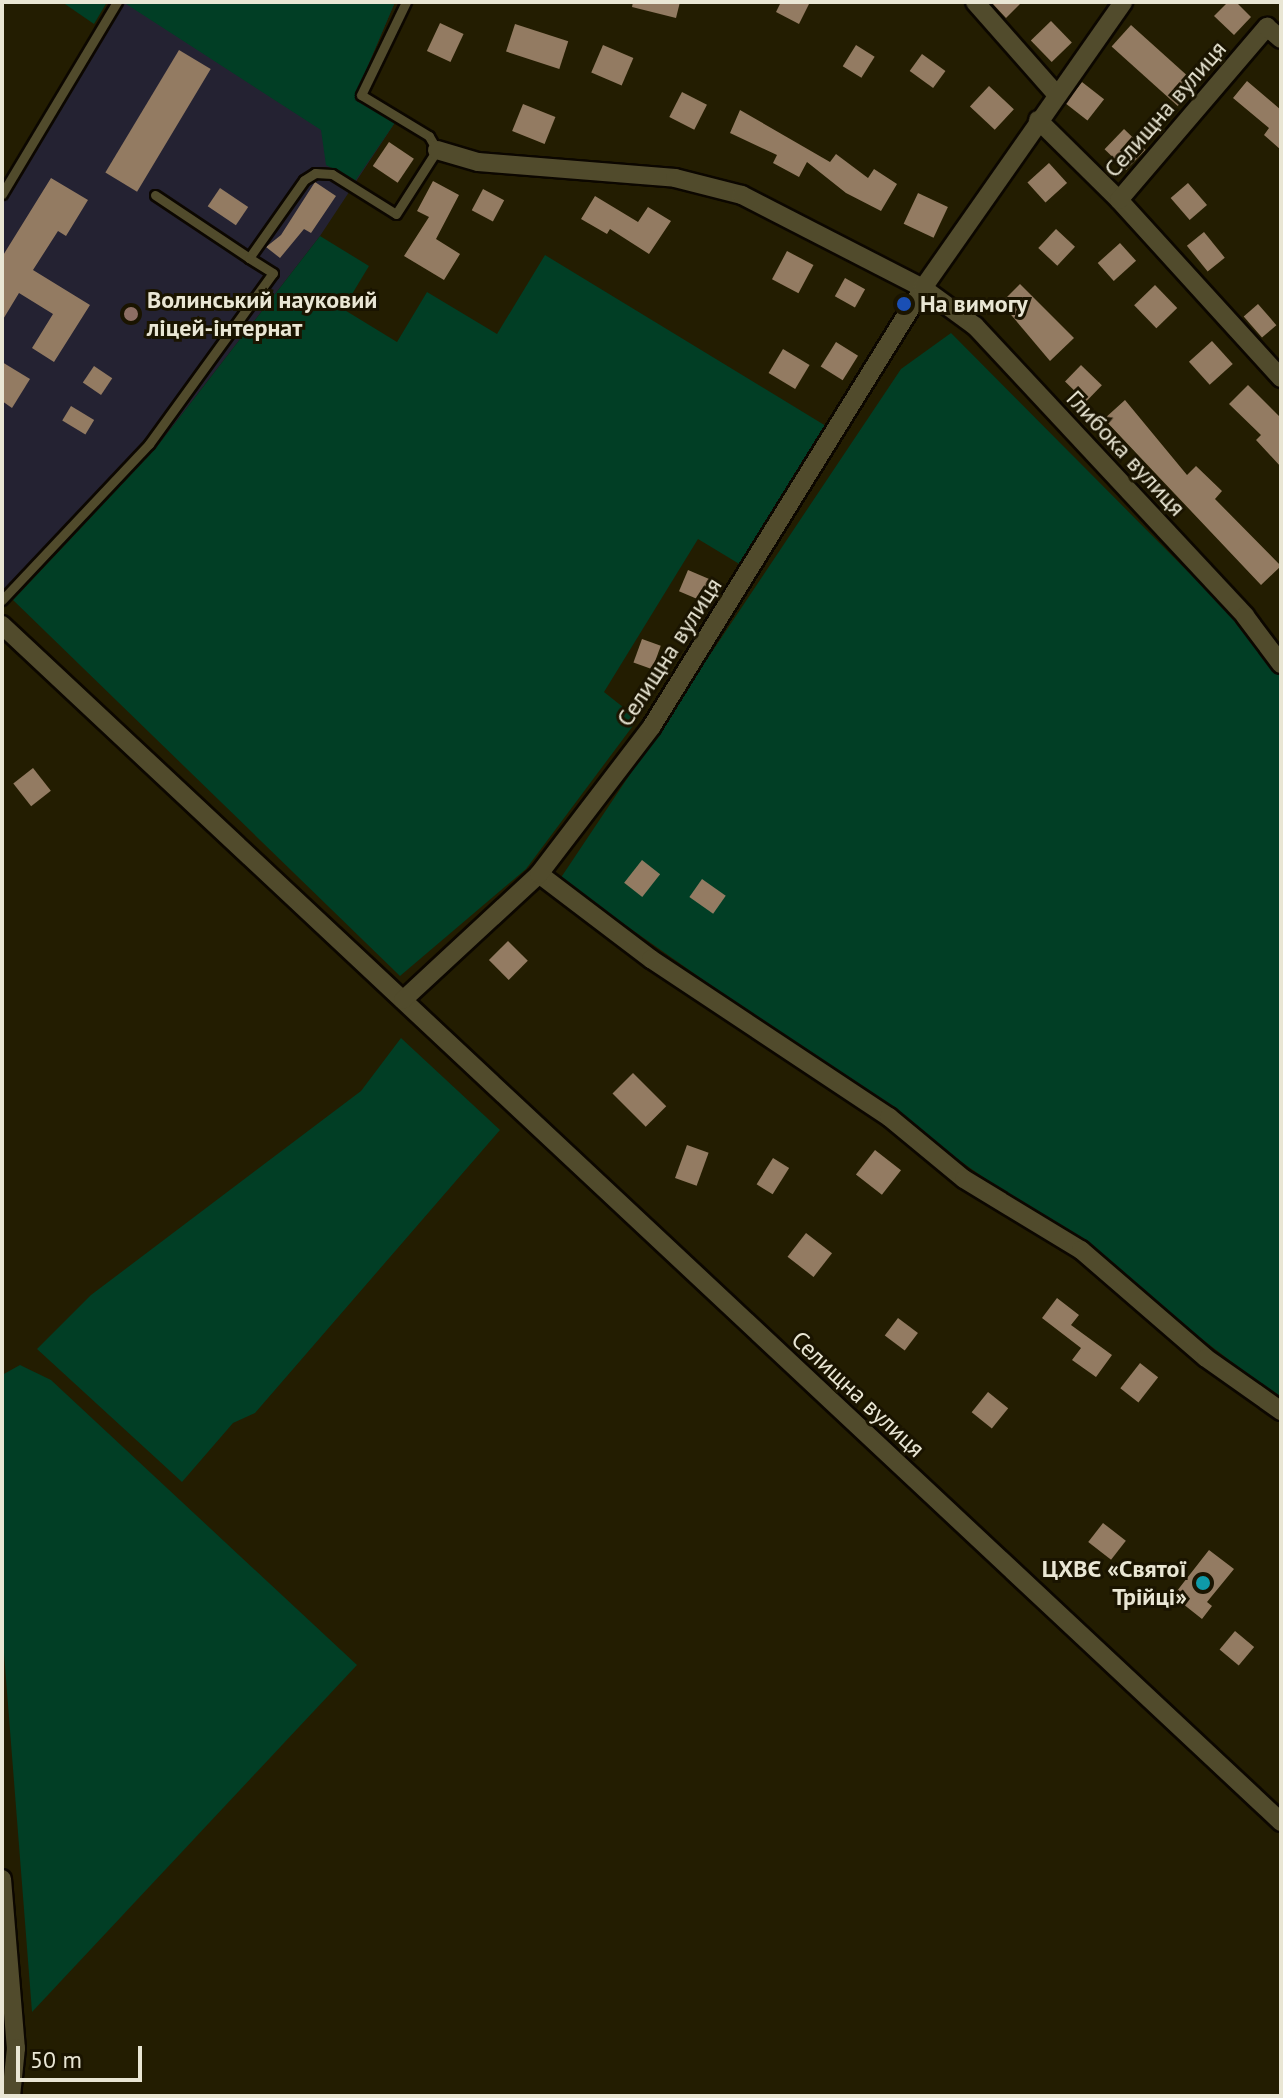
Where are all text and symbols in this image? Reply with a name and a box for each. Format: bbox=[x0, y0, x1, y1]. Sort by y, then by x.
street label: Селищна вулиця bbox=[1098, 35, 1232, 183]
place label: Волинський науковий ліцей-інтернат bbox=[147, 286, 377, 342]
place label: На вимогу bbox=[920, 290, 1028, 318]
marker: На вимогу bbox=[895, 295, 913, 313]
marker: Волинський науковий ліцей-інтернат bbox=[122, 305, 140, 323]
street label: Глибока вулиця bbox=[1060, 384, 1192, 522]
street label: Селищна вулиця bbox=[610, 572, 728, 732]
street label: Селищна вулиця bbox=[785, 1325, 931, 1463]
place label: ЦХВЄ «Святої Трійці» bbox=[1042, 1555, 1187, 1611]
marker: ЦХВЄ «Святої Трійці» bbox=[1194, 1574, 1212, 1592]
scale bar bbox=[20, 2030, 146, 2080]
text: 50 m bbox=[30, 2044, 82, 2075]

